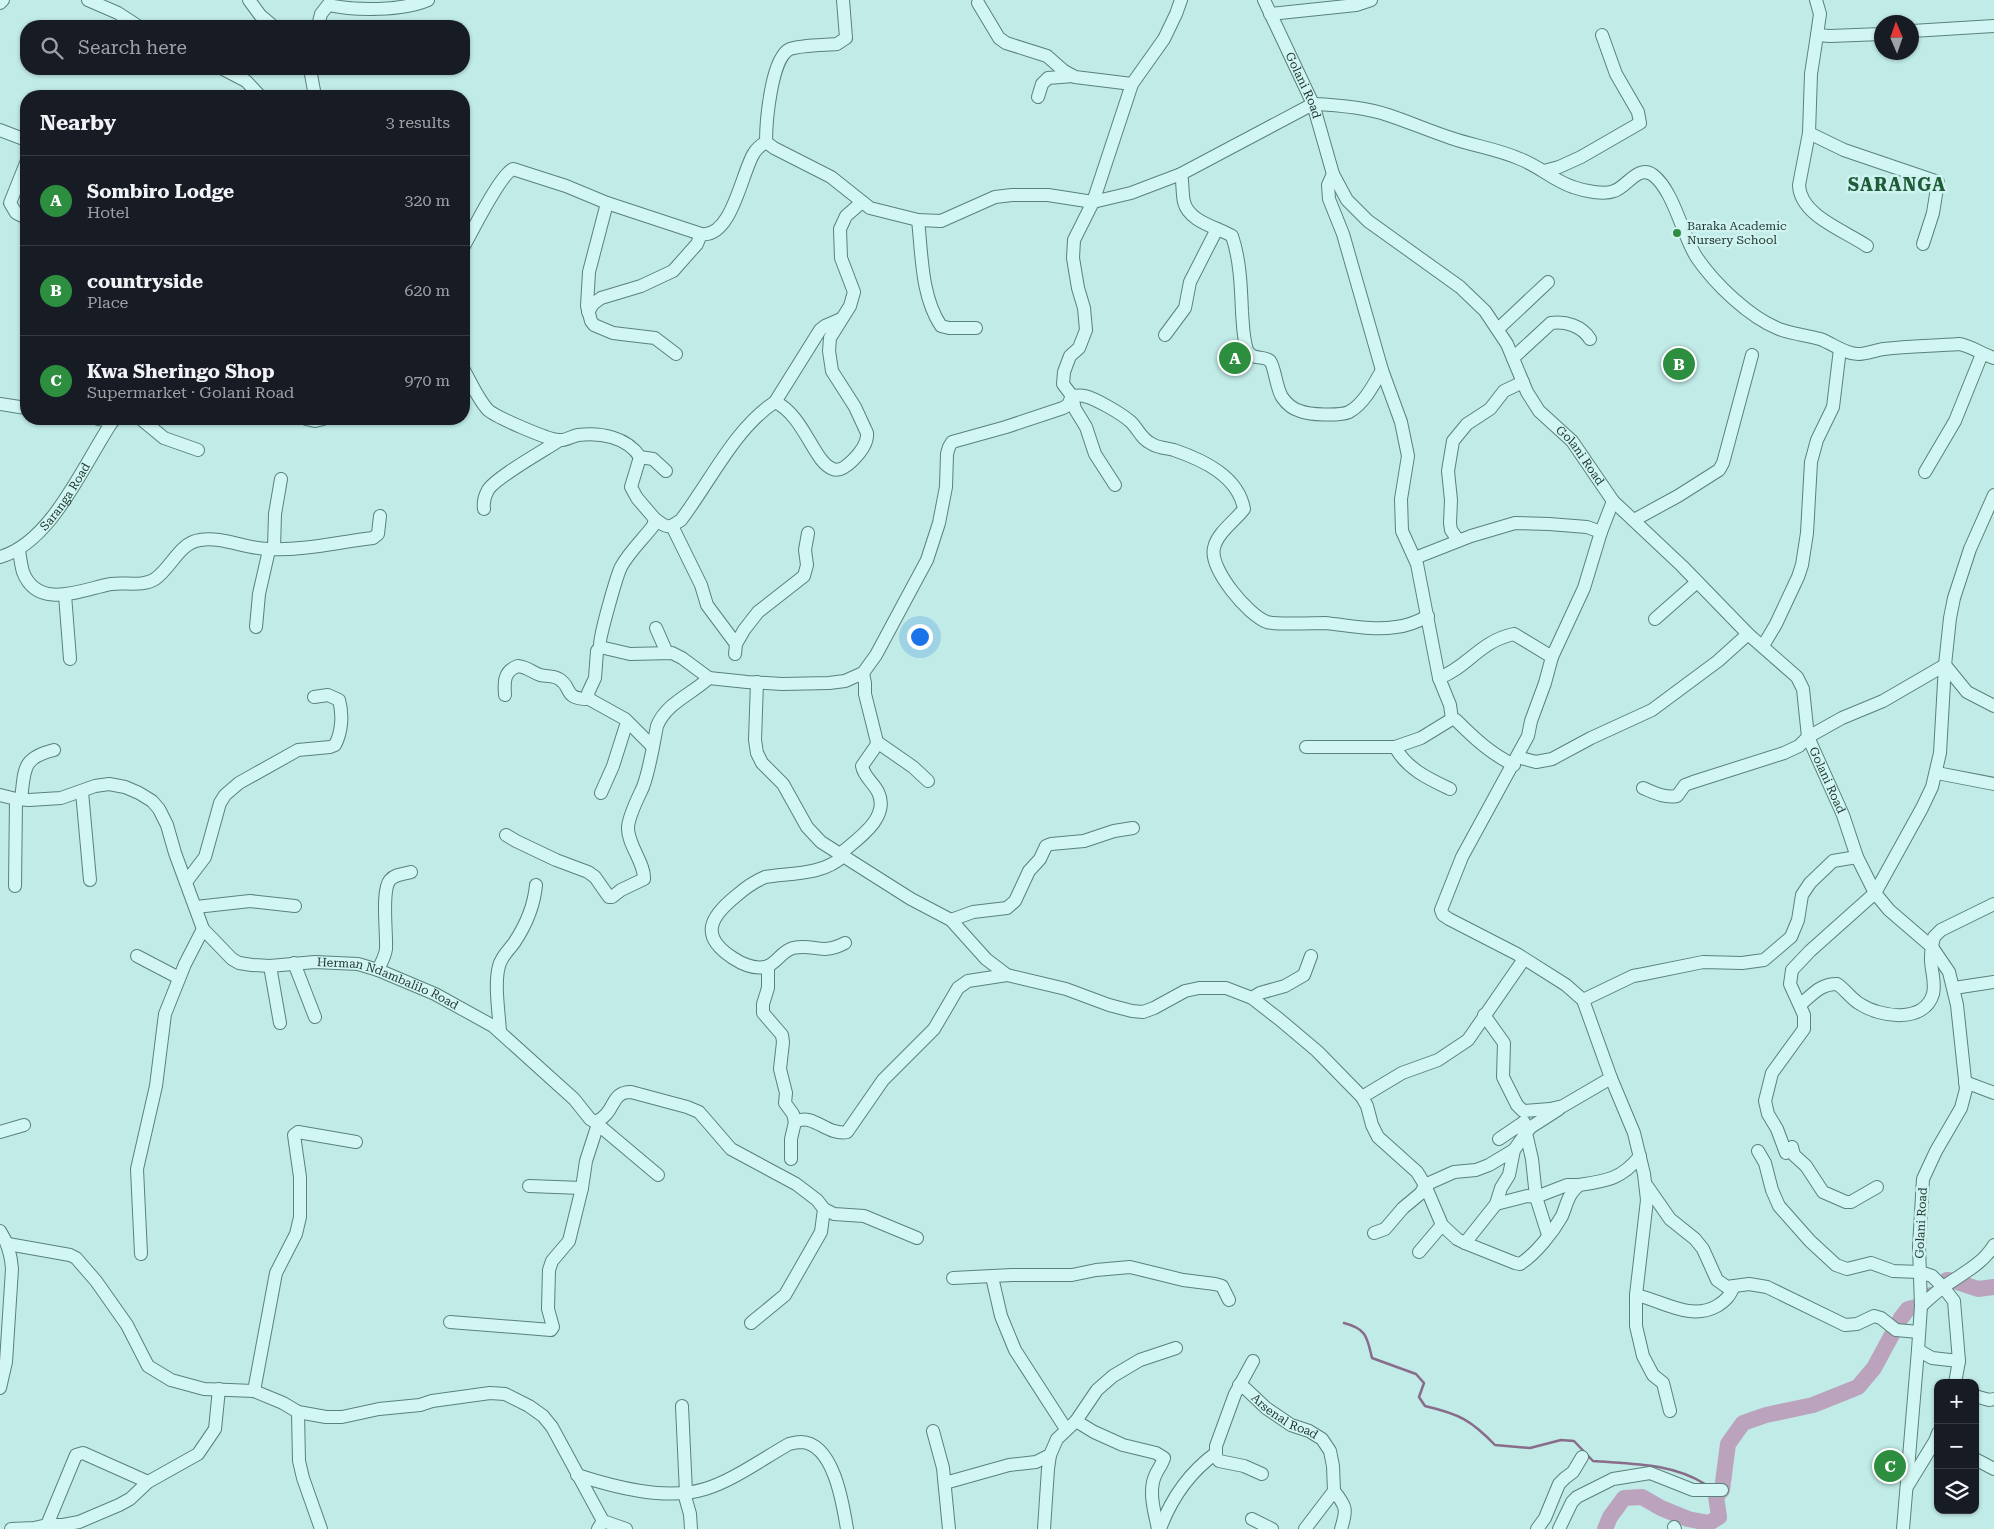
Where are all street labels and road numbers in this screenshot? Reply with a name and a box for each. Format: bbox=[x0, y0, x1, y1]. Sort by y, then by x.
street label: Golani Road bbox=[1283, 50, 1324, 120]
street label: Golani Road bbox=[1553, 423, 1607, 488]
street label: Saranga Road bbox=[37, 460, 93, 533]
street label: Golani Road bbox=[1806, 745, 1848, 816]
street label: Herman Ndambalilo Road bbox=[317, 955, 461, 1013]
street label: Golani Road bbox=[1912, 1187, 1930, 1259]
street label: Arsenal Road bbox=[1248, 1391, 1321, 1442]

